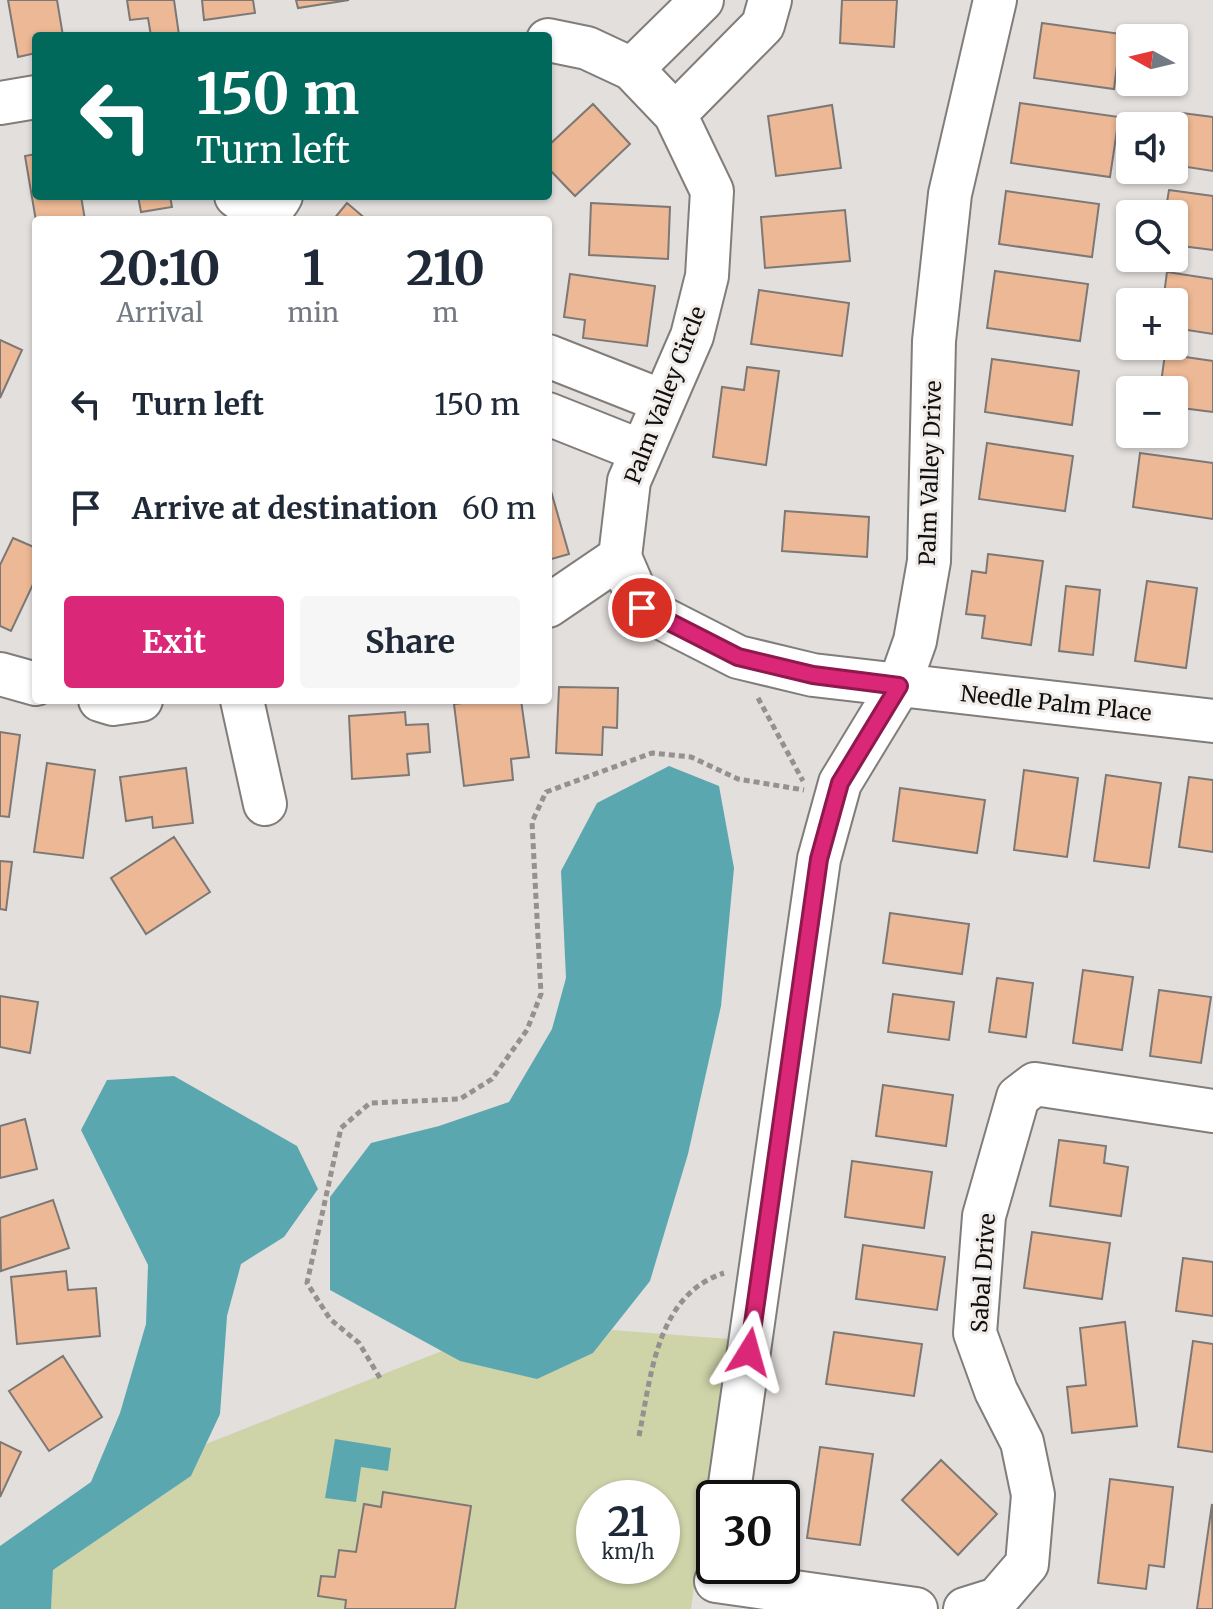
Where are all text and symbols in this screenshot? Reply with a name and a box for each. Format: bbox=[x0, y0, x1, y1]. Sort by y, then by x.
north arrow bbox=[1116, 24, 1188, 96]
map controls bbox=[1116, 24, 1188, 448]
text: 150 m bbox=[196, 59, 359, 129]
icon: left bbox=[64, 64, 168, 168]
button: sound bbox=[1116, 112, 1188, 184]
text: Turn left bbox=[196, 128, 350, 173]
button: search bbox=[1116, 200, 1188, 272]
text: 20:10 bbox=[99, 238, 221, 298]
text: 1 bbox=[302, 238, 324, 298]
text: 210 bbox=[406, 238, 485, 298]
button: + bbox=[1116, 288, 1188, 360]
text: Arrival bbox=[116, 296, 203, 329]
text: min bbox=[288, 296, 339, 329]
text: m bbox=[433, 296, 458, 329]
street label: Palm Valley Circle bbox=[618, 302, 712, 488]
button: − bbox=[1116, 376, 1188, 448]
street label: Palm Valley Drive bbox=[913, 380, 947, 566]
icon: left bbox=[64, 382, 108, 426]
text: Turn left bbox=[132, 385, 264, 423]
text: 150 m bbox=[434, 385, 520, 423]
icon: arrive bbox=[64, 486, 108, 530]
text: Arrive at destination bbox=[132, 489, 438, 527]
text: 60 m bbox=[462, 489, 536, 527]
pin bbox=[608, 574, 676, 642]
icon: arrive bbox=[620, 586, 664, 630]
button: Exit bbox=[64, 596, 284, 688]
button: Share bbox=[300, 596, 520, 688]
street label: Needle Palm Place bbox=[959, 679, 1153, 727]
street label: Sabal Drive bbox=[965, 1212, 1001, 1334]
position arrow bbox=[707, 1310, 791, 1394]
speed limit sign: 30 bbox=[696, 1480, 800, 1584]
text: 21 bbox=[608, 1497, 648, 1547]
text: km/h bbox=[602, 1539, 654, 1564]

